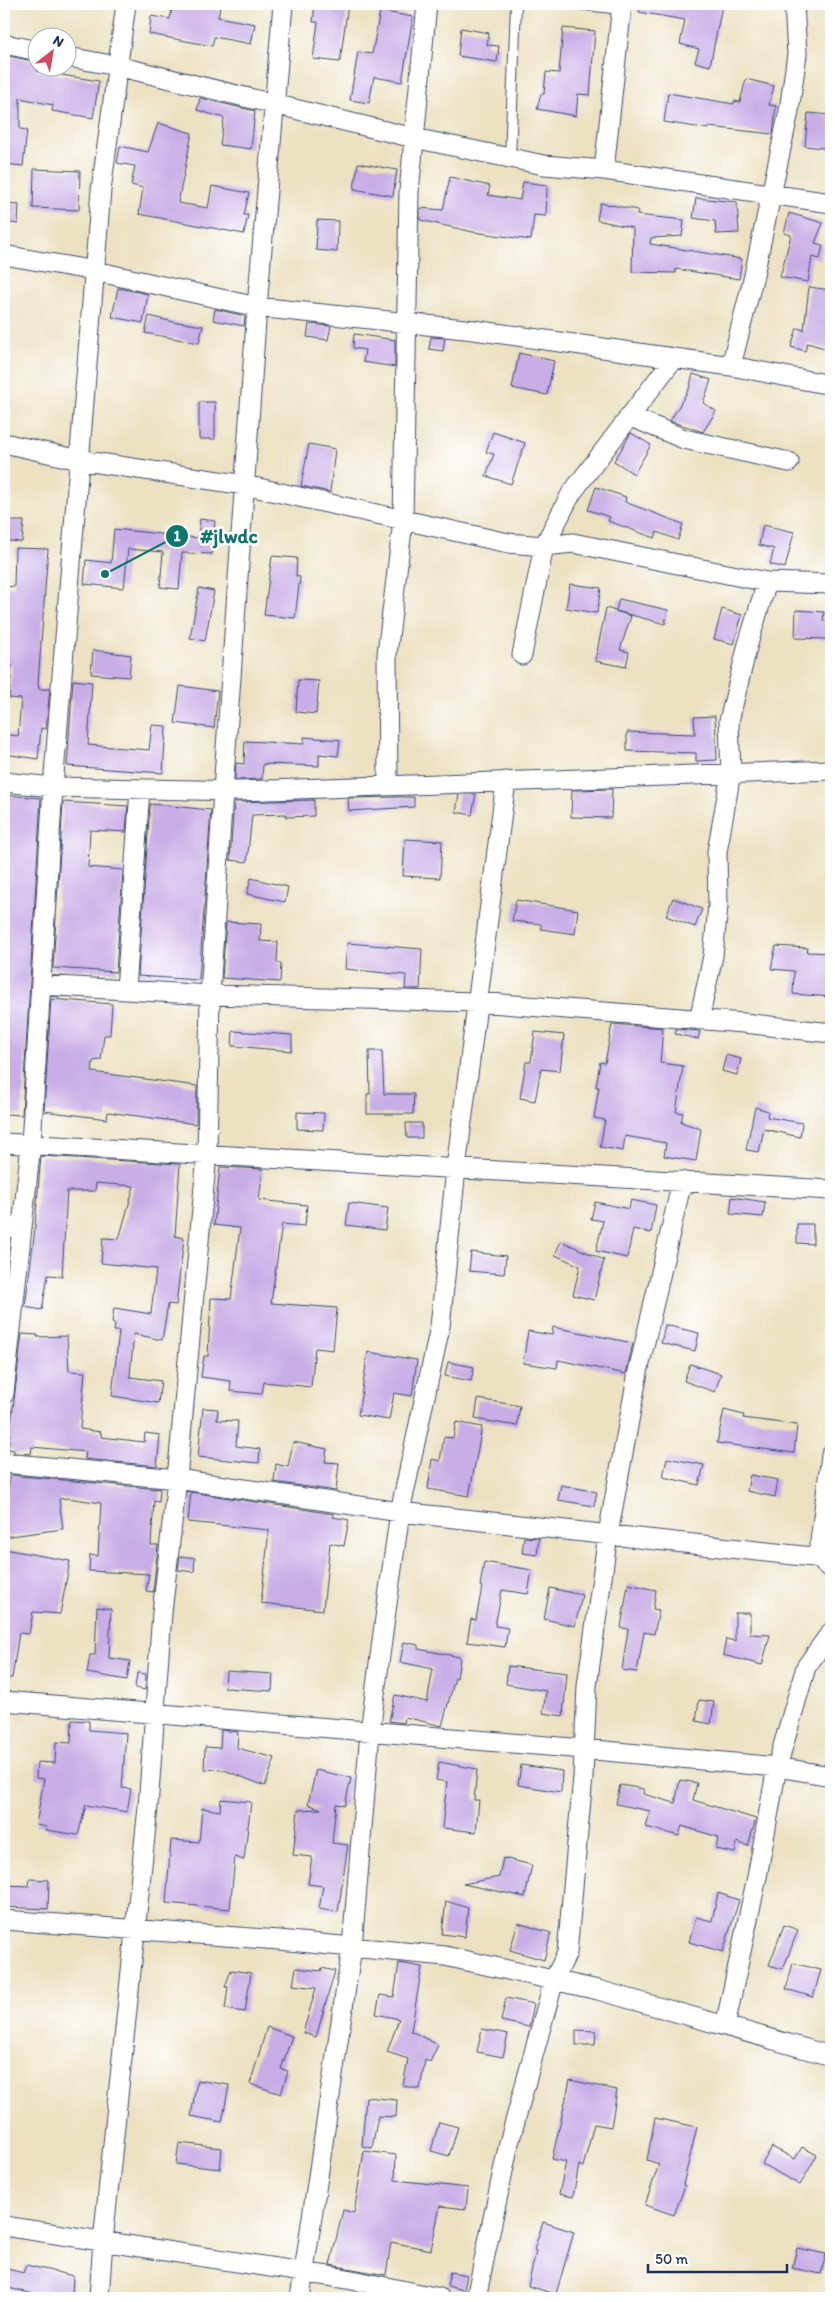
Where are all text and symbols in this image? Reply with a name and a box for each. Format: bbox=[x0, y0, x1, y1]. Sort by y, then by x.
north arrow bbox=[28, 28, 78, 78]
text: N bbox=[50, 32, 67, 51]
callout: #jlwdc bbox=[165, 518, 267, 553]
text: #jlwdc bbox=[199, 524, 258, 549]
text: 1 bbox=[174, 527, 181, 545]
scale bar bbox=[648, 2242, 786, 2274]
text: 50 m bbox=[655, 2250, 688, 2268]

